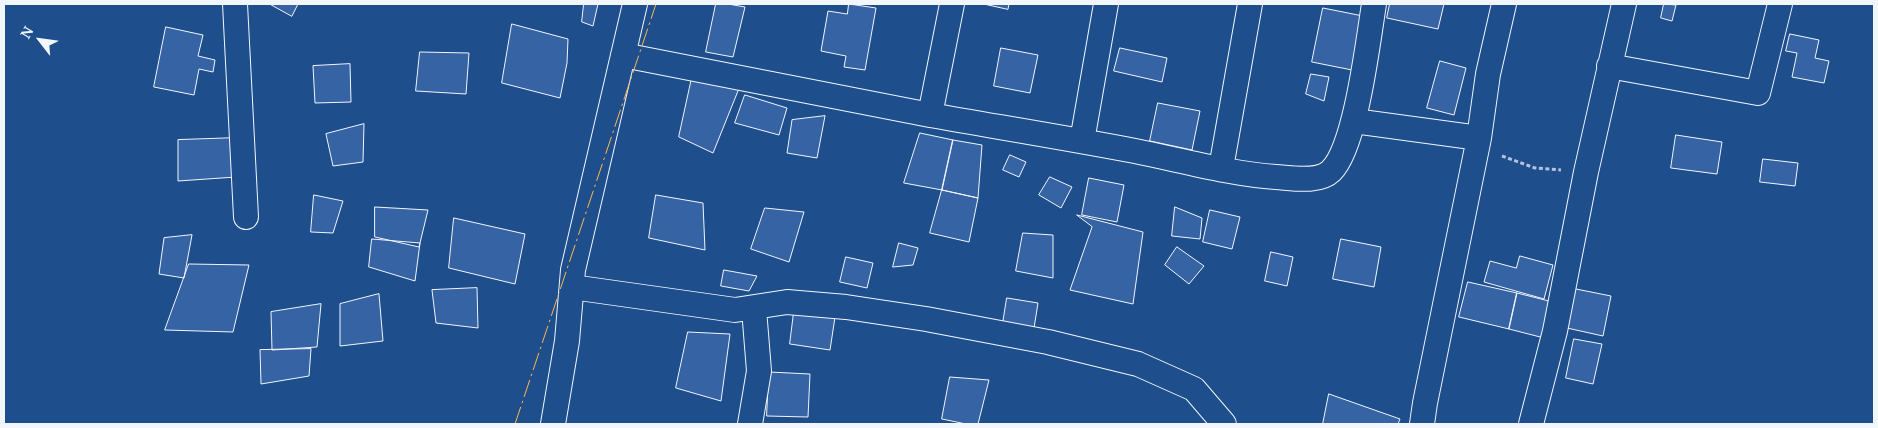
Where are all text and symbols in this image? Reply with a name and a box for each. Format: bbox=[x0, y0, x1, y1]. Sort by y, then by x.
north arrow bbox=[15, 15, 65, 65]
text: N bbox=[16, 23, 38, 42]

